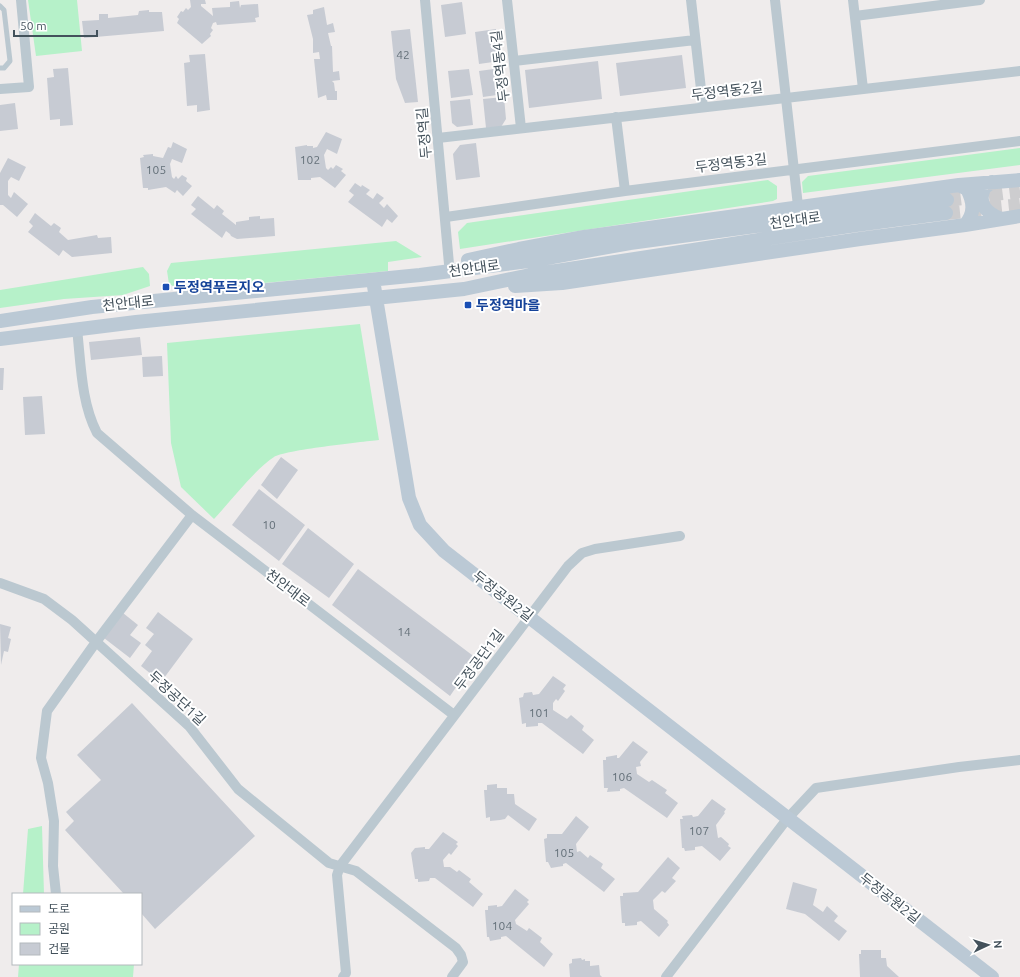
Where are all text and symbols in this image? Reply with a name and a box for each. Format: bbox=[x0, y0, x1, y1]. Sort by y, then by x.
scale bar bbox=[14, 12, 97, 38]
text: 50 m bbox=[20, 19, 47, 32]
street label: 두정역동4길 bbox=[488, 29, 512, 103]
house number: 42 bbox=[396, 48, 410, 61]
street label: 두정역동2길 bbox=[690, 79, 764, 103]
street label: 두정역길 bbox=[414, 107, 434, 159]
street label: 두정역동3길 bbox=[694, 151, 768, 175]
house number: 102 bbox=[300, 153, 320, 166]
house number: 105 bbox=[146, 163, 166, 176]
street label: 천안대로 bbox=[768, 208, 822, 232]
street label: 천안대로 bbox=[447, 256, 501, 280]
place label: 두정역푸르지오 bbox=[174, 279, 264, 295]
marker: 두정역푸르지오 bbox=[161, 282, 171, 292]
street label: 천안대로 bbox=[102, 292, 155, 314]
place label: 두정역마을 bbox=[476, 297, 541, 313]
marker: 두정역마을 bbox=[463, 300, 473, 310]
house number: 10 bbox=[262, 518, 276, 531]
street label: 천안대로 bbox=[263, 566, 313, 610]
street label: 두정공원2길 bbox=[470, 567, 536, 625]
house number: 14 bbox=[397, 625, 411, 638]
street label: 두정공단1길 bbox=[451, 626, 507, 694]
street label: 두정공단1길 bbox=[145, 667, 209, 729]
house number: 101 bbox=[529, 706, 549, 719]
house number: 106 bbox=[612, 770, 632, 783]
house number: 107 bbox=[689, 824, 709, 837]
house number: 105 bbox=[554, 846, 574, 859]
street label: 두정공원2길 bbox=[857, 869, 923, 927]
legend bbox=[12, 893, 142, 965]
text: 도로 bbox=[48, 902, 70, 915]
house number: 104 bbox=[492, 919, 512, 932]
text: 공원 bbox=[48, 922, 70, 935]
north arrow bbox=[968, 925, 1008, 965]
text: N bbox=[992, 940, 1004, 949]
text: 건물 bbox=[48, 942, 70, 955]

